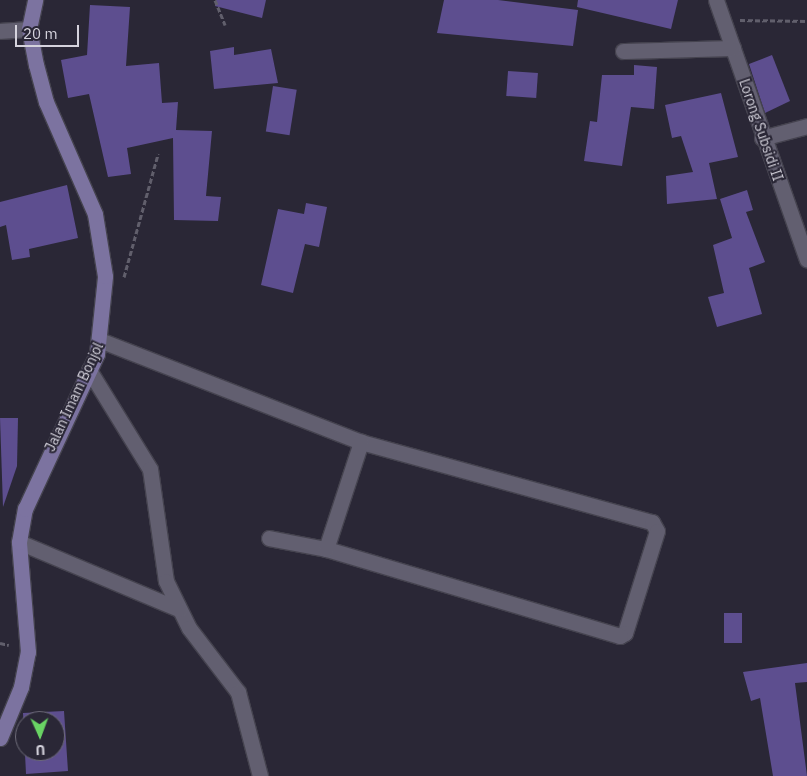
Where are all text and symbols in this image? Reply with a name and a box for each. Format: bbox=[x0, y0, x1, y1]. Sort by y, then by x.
scale bar bbox=[18, 15, 81, 47]
text: 20 m bbox=[23, 24, 58, 43]
street label: Lorong Subsidi II bbox=[736, 77, 786, 183]
street label: Jalan Imam Bonjol bbox=[41, 340, 107, 454]
north arrow bbox=[15, 711, 65, 761]
text: U bbox=[35, 741, 46, 759]

